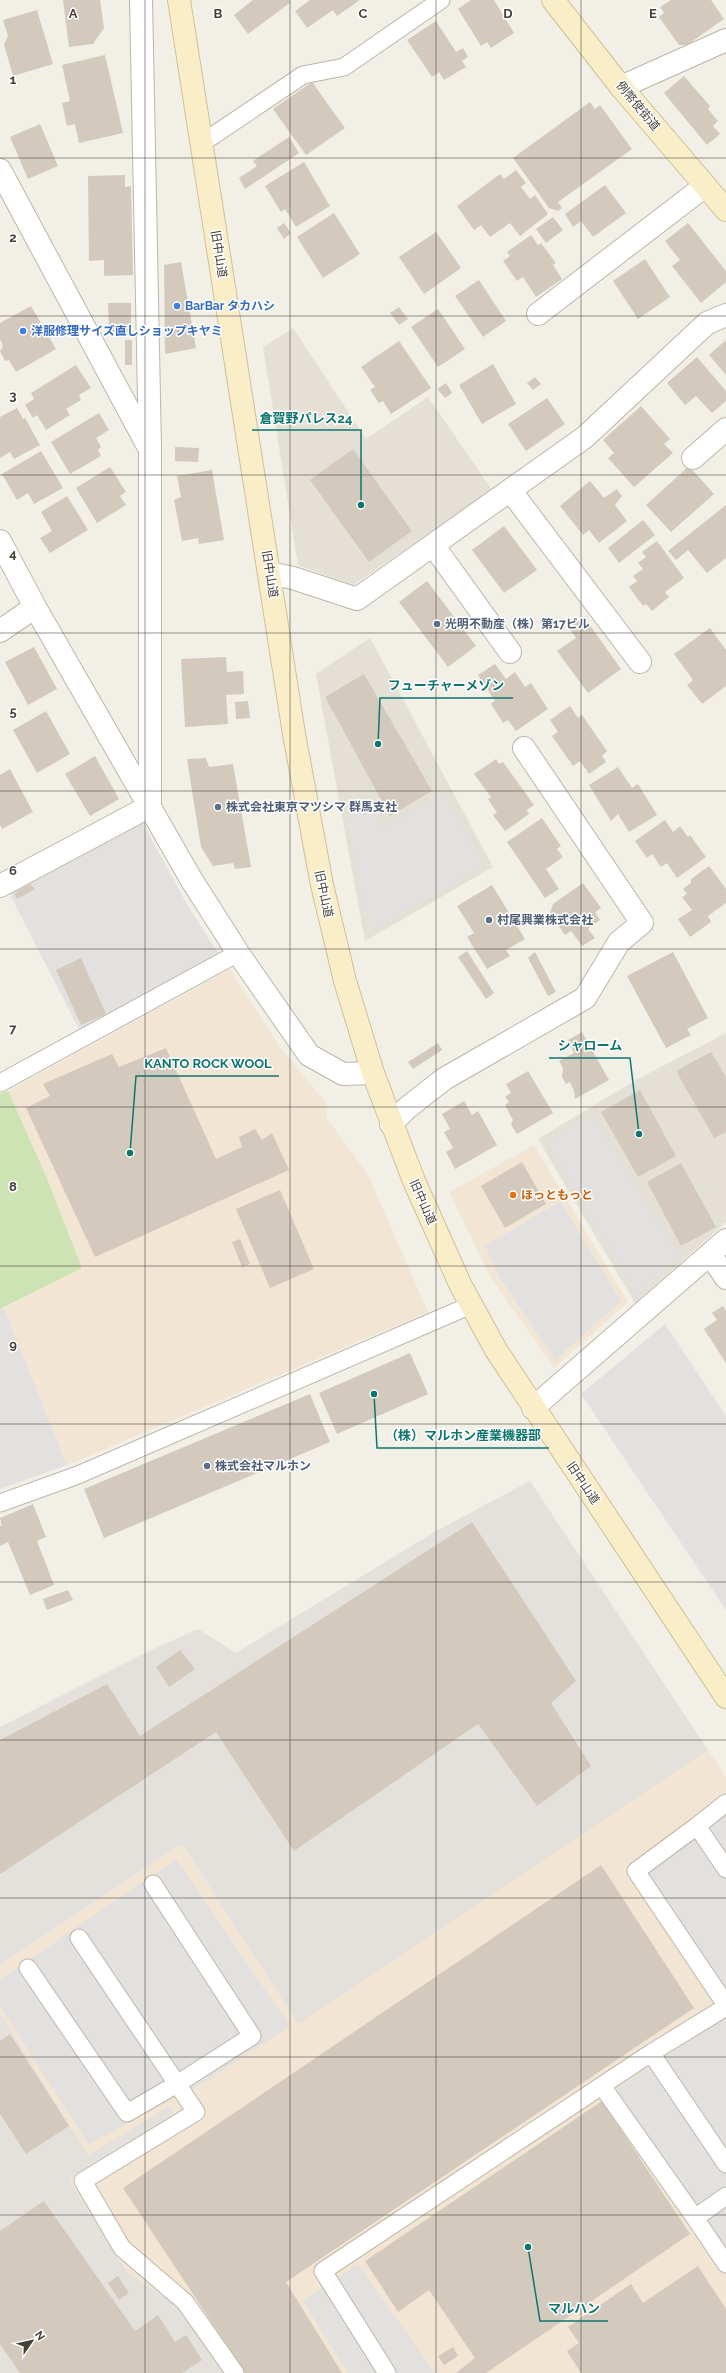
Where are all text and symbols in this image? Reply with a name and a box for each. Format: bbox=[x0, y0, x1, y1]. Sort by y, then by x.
text: A bbox=[69, 6, 78, 21]
text: B bbox=[214, 6, 223, 21]
text: C bbox=[359, 6, 368, 21]
text: D bbox=[503, 6, 513, 21]
text: E bbox=[649, 6, 657, 21]
text: 1 bbox=[10, 72, 17, 87]
street label: 例幣使街道 bbox=[613, 79, 663, 133]
street label: 旧中山道 bbox=[208, 229, 230, 279]
text: 2 bbox=[9, 230, 17, 245]
place label: BarBar タカハシ bbox=[185, 299, 275, 313]
marker: BarBar タカハシ bbox=[172, 301, 182, 311]
place label: 洋服修理サイズ直しショップキヤミ bbox=[31, 324, 223, 338]
marker: 洋服修理サイズ直しショップキヤミ bbox=[18, 326, 28, 336]
text: 3 bbox=[9, 388, 17, 403]
callout: 倉賀野パレス24 bbox=[252, 405, 361, 430]
text: 倉賀野パレス24 bbox=[260, 411, 352, 426]
text: 4 bbox=[9, 546, 17, 561]
street label: 旧中山道 bbox=[259, 549, 281, 599]
place label: 光明不動産（株）第17ビル bbox=[445, 617, 590, 631]
marker: 光明不動産（株）第17ビル bbox=[432, 619, 442, 629]
callout: フューチャーメゾン bbox=[380, 673, 513, 698]
text: フューチャーメゾン bbox=[388, 678, 504, 693]
text: 5 bbox=[9, 704, 17, 719]
place label: 株式会社東京マツシマ 群馬支社 bbox=[226, 800, 397, 814]
marker: 株式会社東京マツシマ 群馬支社 bbox=[213, 802, 223, 812]
text: 6 bbox=[9, 863, 17, 878]
street label: 旧中山道 bbox=[312, 869, 336, 919]
place label: 村尾興業株式会社 bbox=[497, 913, 593, 927]
marker: 村尾興業株式会社 bbox=[484, 915, 494, 925]
text: 7 bbox=[9, 1021, 17, 1036]
callout: シャローム bbox=[549, 1033, 630, 1058]
text: シャローム bbox=[558, 1038, 622, 1053]
callout: KANTO ROCK WOOL bbox=[136, 1051, 279, 1076]
text: KANTO ROCK WOOL bbox=[144, 1056, 272, 1071]
street label: 旧中山道 bbox=[407, 1177, 439, 1227]
text: 8 bbox=[9, 1179, 17, 1194]
place label: ほっともっと bbox=[521, 1188, 593, 1202]
marker: ほっともっと bbox=[508, 1190, 518, 1200]
text: 9 bbox=[9, 1337, 17, 1352]
callout: （株）マルホン産業機器部 bbox=[377, 1423, 549, 1448]
text: （株）マルホン産業機器部 bbox=[385, 1428, 541, 1443]
place label: 株式会社マルホン bbox=[215, 1459, 311, 1473]
street label: 旧中山道 bbox=[564, 1459, 602, 1507]
marker: 株式会社マルホン bbox=[202, 1461, 212, 1471]
callout: マルハン bbox=[540, 2296, 608, 2321]
text: マルハン bbox=[548, 2301, 600, 2316]
north arrow bbox=[12, 2321, 52, 2361]
text: N bbox=[32, 2329, 48, 2343]

